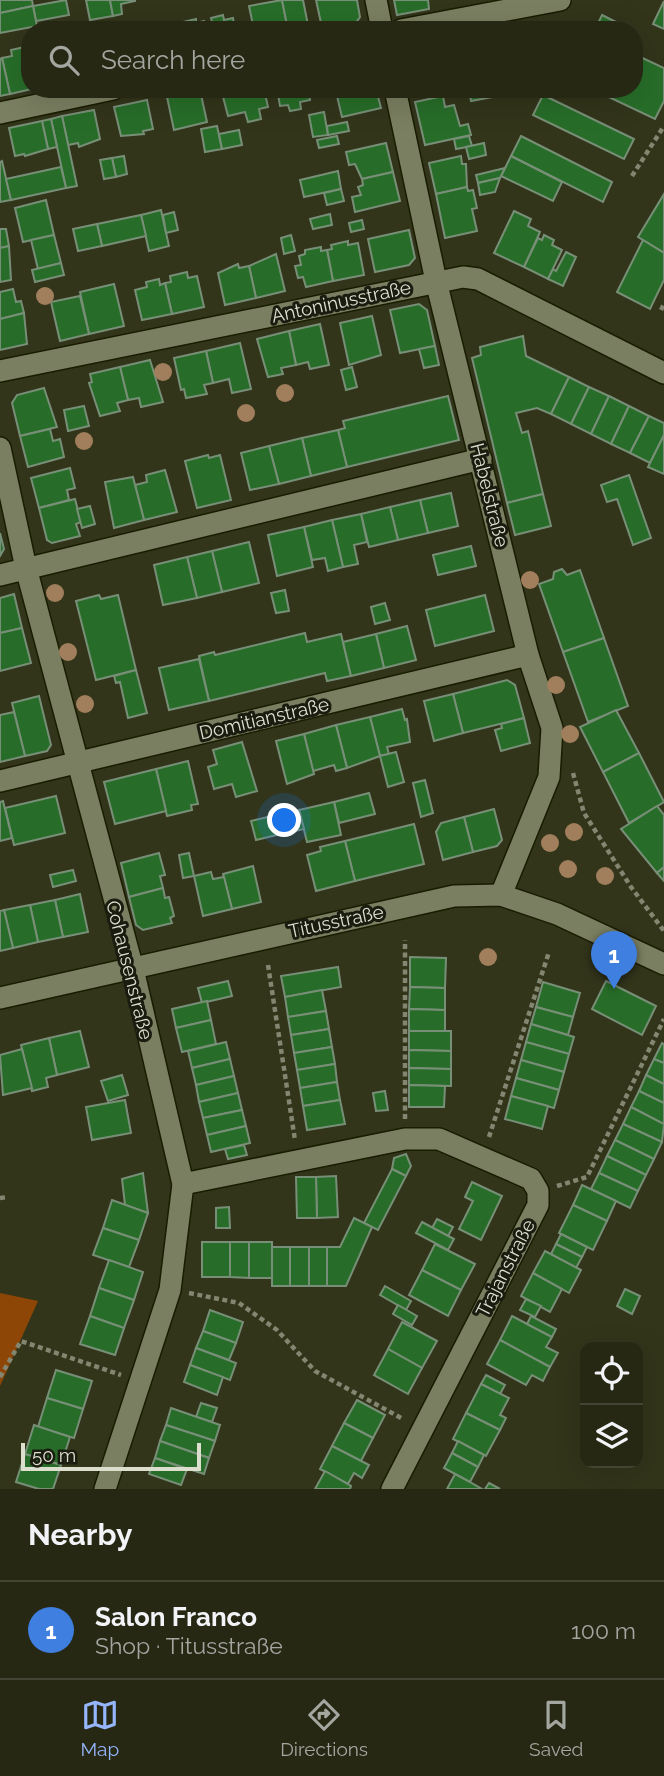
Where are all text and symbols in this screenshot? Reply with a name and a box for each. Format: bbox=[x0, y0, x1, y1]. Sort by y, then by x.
search box bbox=[21, 21, 643, 98]
icon: search bbox=[45, 41, 83, 79]
text: Search here bbox=[101, 45, 245, 75]
street label: Antoninusstraße bbox=[269, 275, 413, 327]
street label: Habelstraße bbox=[466, 441, 514, 549]
street label: Domitianstraße bbox=[197, 692, 331, 744]
your location bbox=[267, 803, 301, 837]
street label: Cohausenstraße bbox=[102, 898, 158, 1042]
street label: Titusstraße bbox=[286, 900, 386, 942]
pin: 1 bbox=[591, 931, 637, 989]
street label: Trajanstraße bbox=[471, 1215, 539, 1321]
map controls bbox=[580, 1342, 643, 1468]
button: locate bbox=[580, 1342, 643, 1405]
button: layers bbox=[580, 1405, 643, 1468]
scale bar bbox=[21, 1440, 201, 1472]
text: 50 m bbox=[32, 1444, 76, 1466]
text: Nearby bbox=[28, 1517, 132, 1552]
text: Salon Franco bbox=[95, 1602, 257, 1632]
text: 1 bbox=[45, 1617, 57, 1644]
text: 100 m bbox=[571, 1617, 636, 1644]
text: Shop · Titusstraße bbox=[95, 1632, 283, 1659]
tab: Map bbox=[81, 1696, 119, 1760]
tab: Directions bbox=[280, 1696, 368, 1760]
tab: Saved bbox=[529, 1696, 583, 1760]

